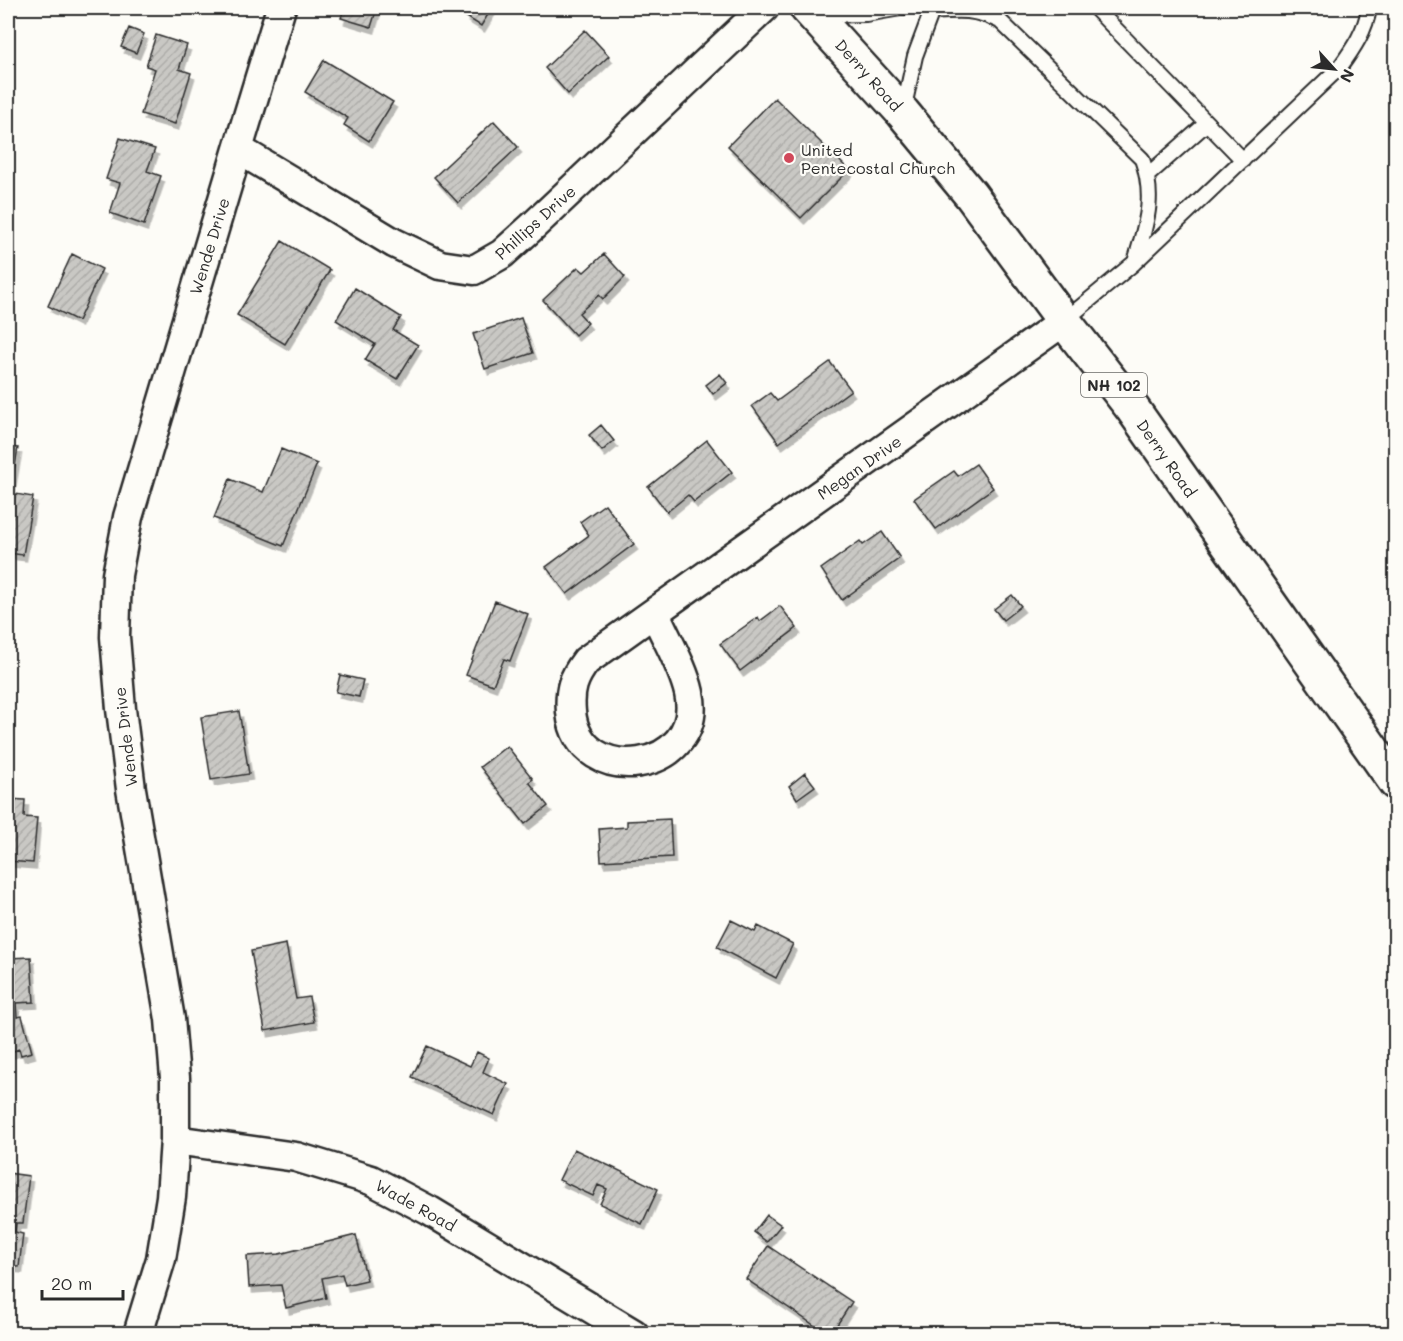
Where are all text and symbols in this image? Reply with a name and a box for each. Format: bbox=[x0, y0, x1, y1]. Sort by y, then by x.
street label: Derry Road bbox=[831, 34, 907, 116]
north arrow bbox=[1304, 39, 1364, 99]
text: N bbox=[1336, 66, 1360, 86]
place label: United Pentecostal Church bbox=[801, 139, 955, 178]
marker: United Pentecostal Church bbox=[782, 151, 796, 165]
street label: Phillips Drive bbox=[490, 180, 580, 264]
street label: Wende Drive bbox=[184, 195, 234, 297]
road number: NH 102 bbox=[1081, 373, 1147, 397]
street label: Derry Road bbox=[1133, 415, 1201, 501]
street label: Megan Drive bbox=[813, 430, 905, 504]
street label: Wende Drive bbox=[108, 686, 142, 788]
street label: Wade Road bbox=[372, 1174, 460, 1236]
scale bar bbox=[42, 1263, 123, 1301]
text: 20 m bbox=[51, 1271, 92, 1295]

